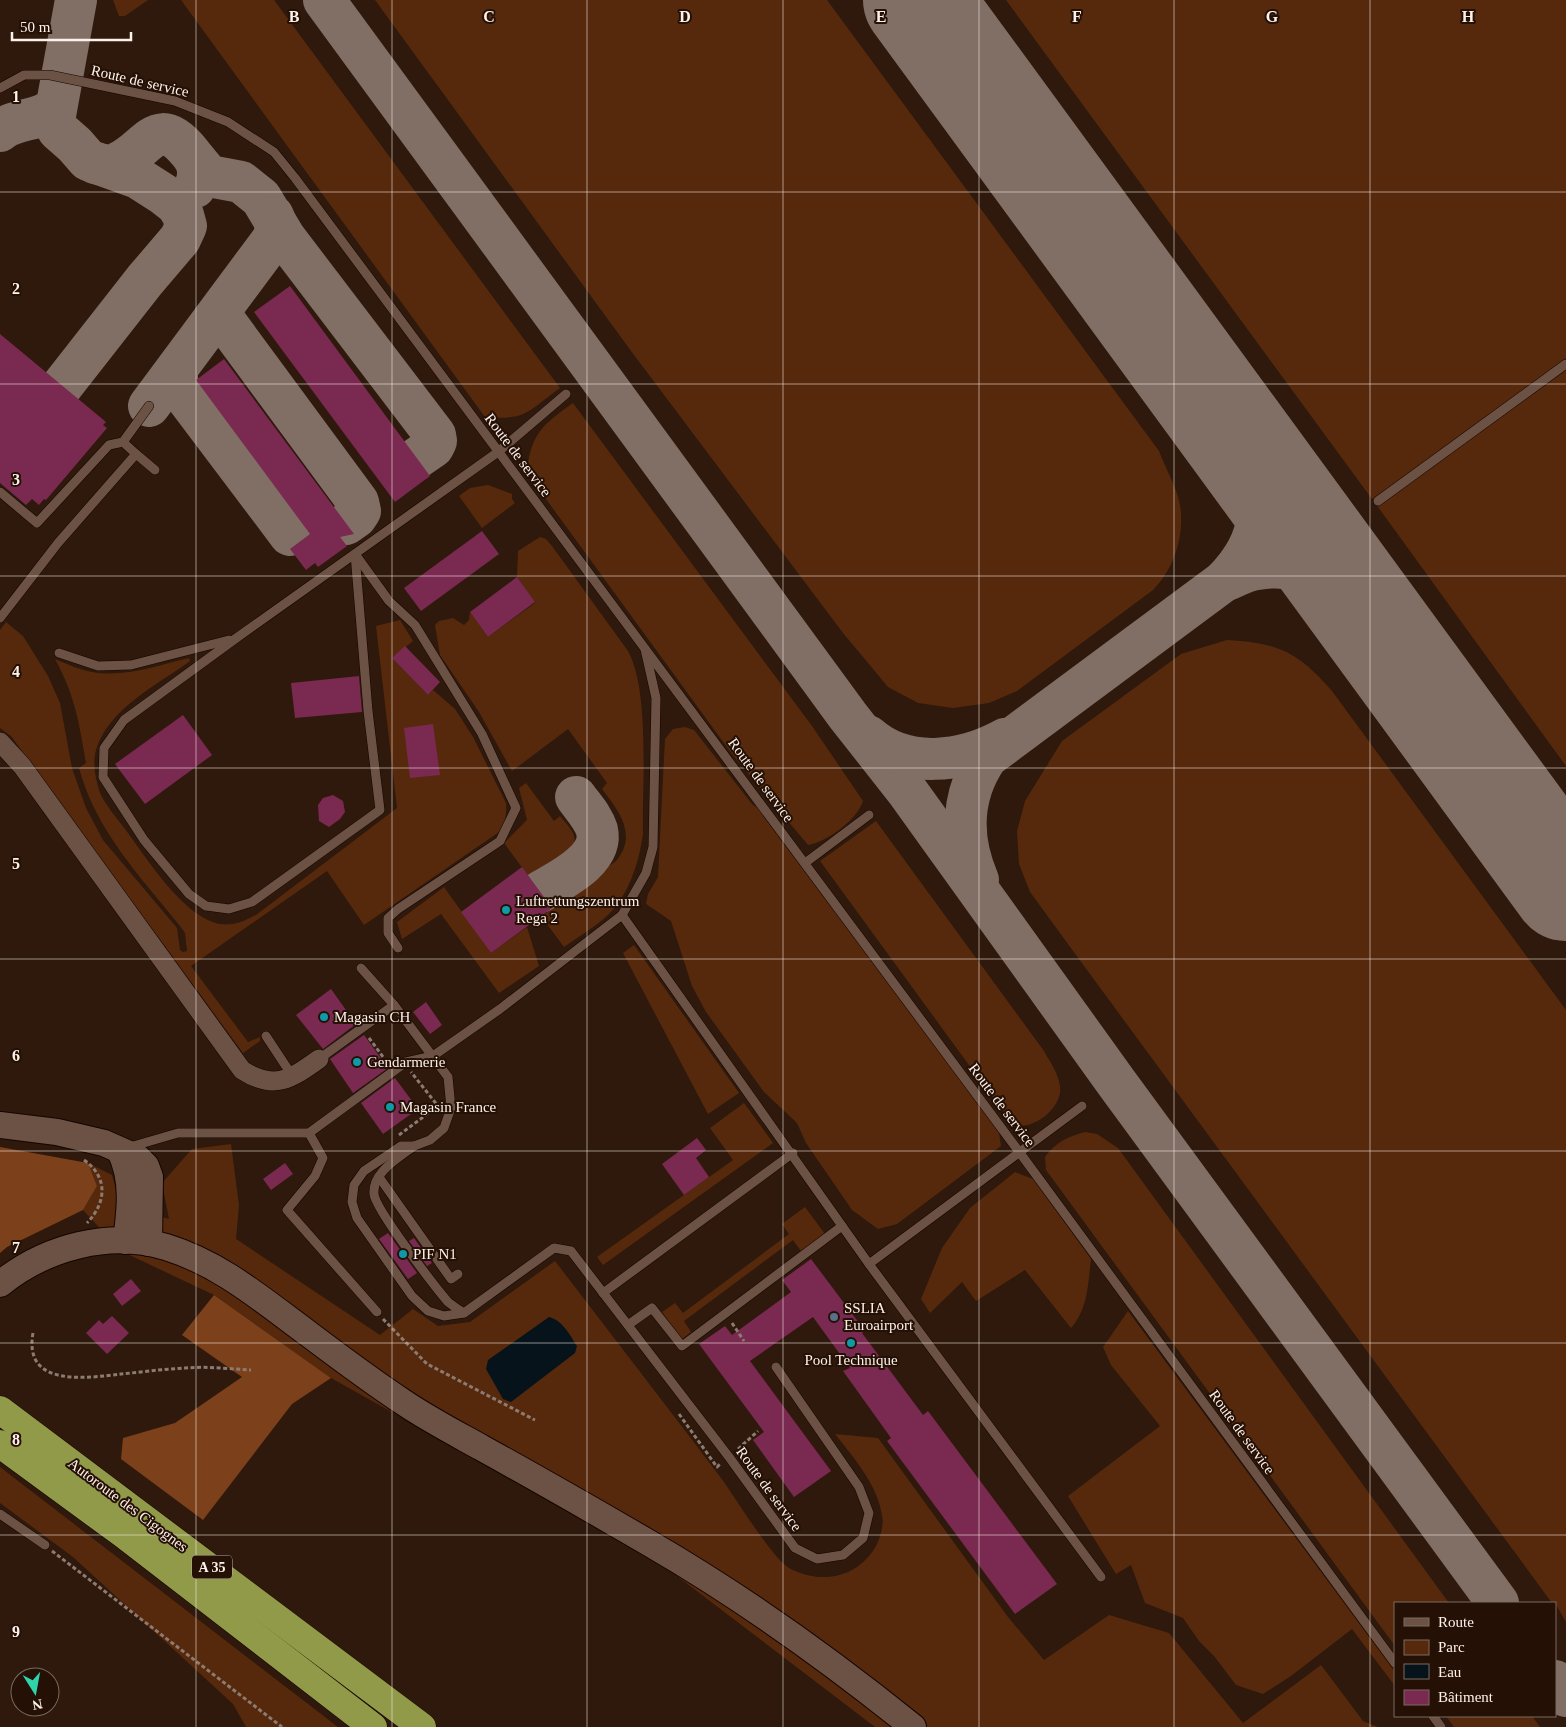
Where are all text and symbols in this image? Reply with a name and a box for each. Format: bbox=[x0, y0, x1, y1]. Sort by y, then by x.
text: B bbox=[289, 8, 300, 25]
text: C bbox=[483, 8, 495, 25]
text: D bbox=[679, 8, 691, 25]
text: E bbox=[876, 8, 886, 25]
text: F bbox=[1072, 8, 1082, 25]
text: G bbox=[1266, 8, 1279, 25]
text: H bbox=[1462, 8, 1475, 25]
scale bar bbox=[12, 10, 131, 42]
text: 50 m bbox=[20, 19, 51, 35]
street label: Route de service bbox=[89, 62, 191, 100]
text: 1 bbox=[12, 88, 20, 105]
text: 2 bbox=[12, 280, 20, 297]
street label: Route de service bbox=[482, 410, 555, 500]
text: 3 bbox=[12, 471, 20, 488]
text: 4 bbox=[12, 663, 20, 680]
street label: Route de service bbox=[725, 735, 797, 825]
text: 5 bbox=[12, 855, 20, 872]
place label: Luftrettungszentrum Rega 2 bbox=[516, 893, 640, 926]
marker: Luftrettungszentrum Rega 2 bbox=[500, 904, 512, 916]
place label: Magasin CH bbox=[334, 1009, 410, 1025]
marker: Magasin CH bbox=[318, 1011, 330, 1023]
text: 6 bbox=[12, 1047, 20, 1064]
place label: Gendarmerie bbox=[367, 1054, 446, 1070]
marker: Gendarmerie bbox=[351, 1056, 363, 1068]
street label: Route de service bbox=[966, 1060, 1039, 1150]
place label: Magasin France bbox=[400, 1099, 497, 1115]
marker: Magasin France bbox=[384, 1101, 396, 1113]
text: 7 bbox=[12, 1239, 20, 1256]
place label: PIF N1 bbox=[413, 1246, 457, 1262]
marker: PIF N1 bbox=[397, 1248, 409, 1260]
place label: SSLIA Euroairport bbox=[844, 1300, 914, 1333]
marker: SSLIA Euroairport bbox=[828, 1311, 840, 1323]
marker: Pool Technique bbox=[845, 1337, 857, 1349]
place label: Pool Technique bbox=[804, 1352, 898, 1368]
street label: Route de service bbox=[1206, 1387, 1278, 1477]
text: 8 bbox=[12, 1431, 20, 1448]
street label: Route de service bbox=[733, 1444, 805, 1534]
street label: Autoroute des Cigognes bbox=[65, 1455, 191, 1555]
road number: A 35 bbox=[192, 1555, 232, 1578]
legend bbox=[1394, 1602, 1556, 1717]
text: Route bbox=[1438, 1614, 1474, 1630]
text: 9 bbox=[12, 1623, 20, 1640]
text: Parc bbox=[1438, 1639, 1465, 1655]
text: Eau bbox=[1438, 1664, 1462, 1680]
north arrow bbox=[10, 1667, 60, 1717]
text: Bâtiment bbox=[1438, 1689, 1494, 1705]
text: N bbox=[31, 1696, 44, 1713]

